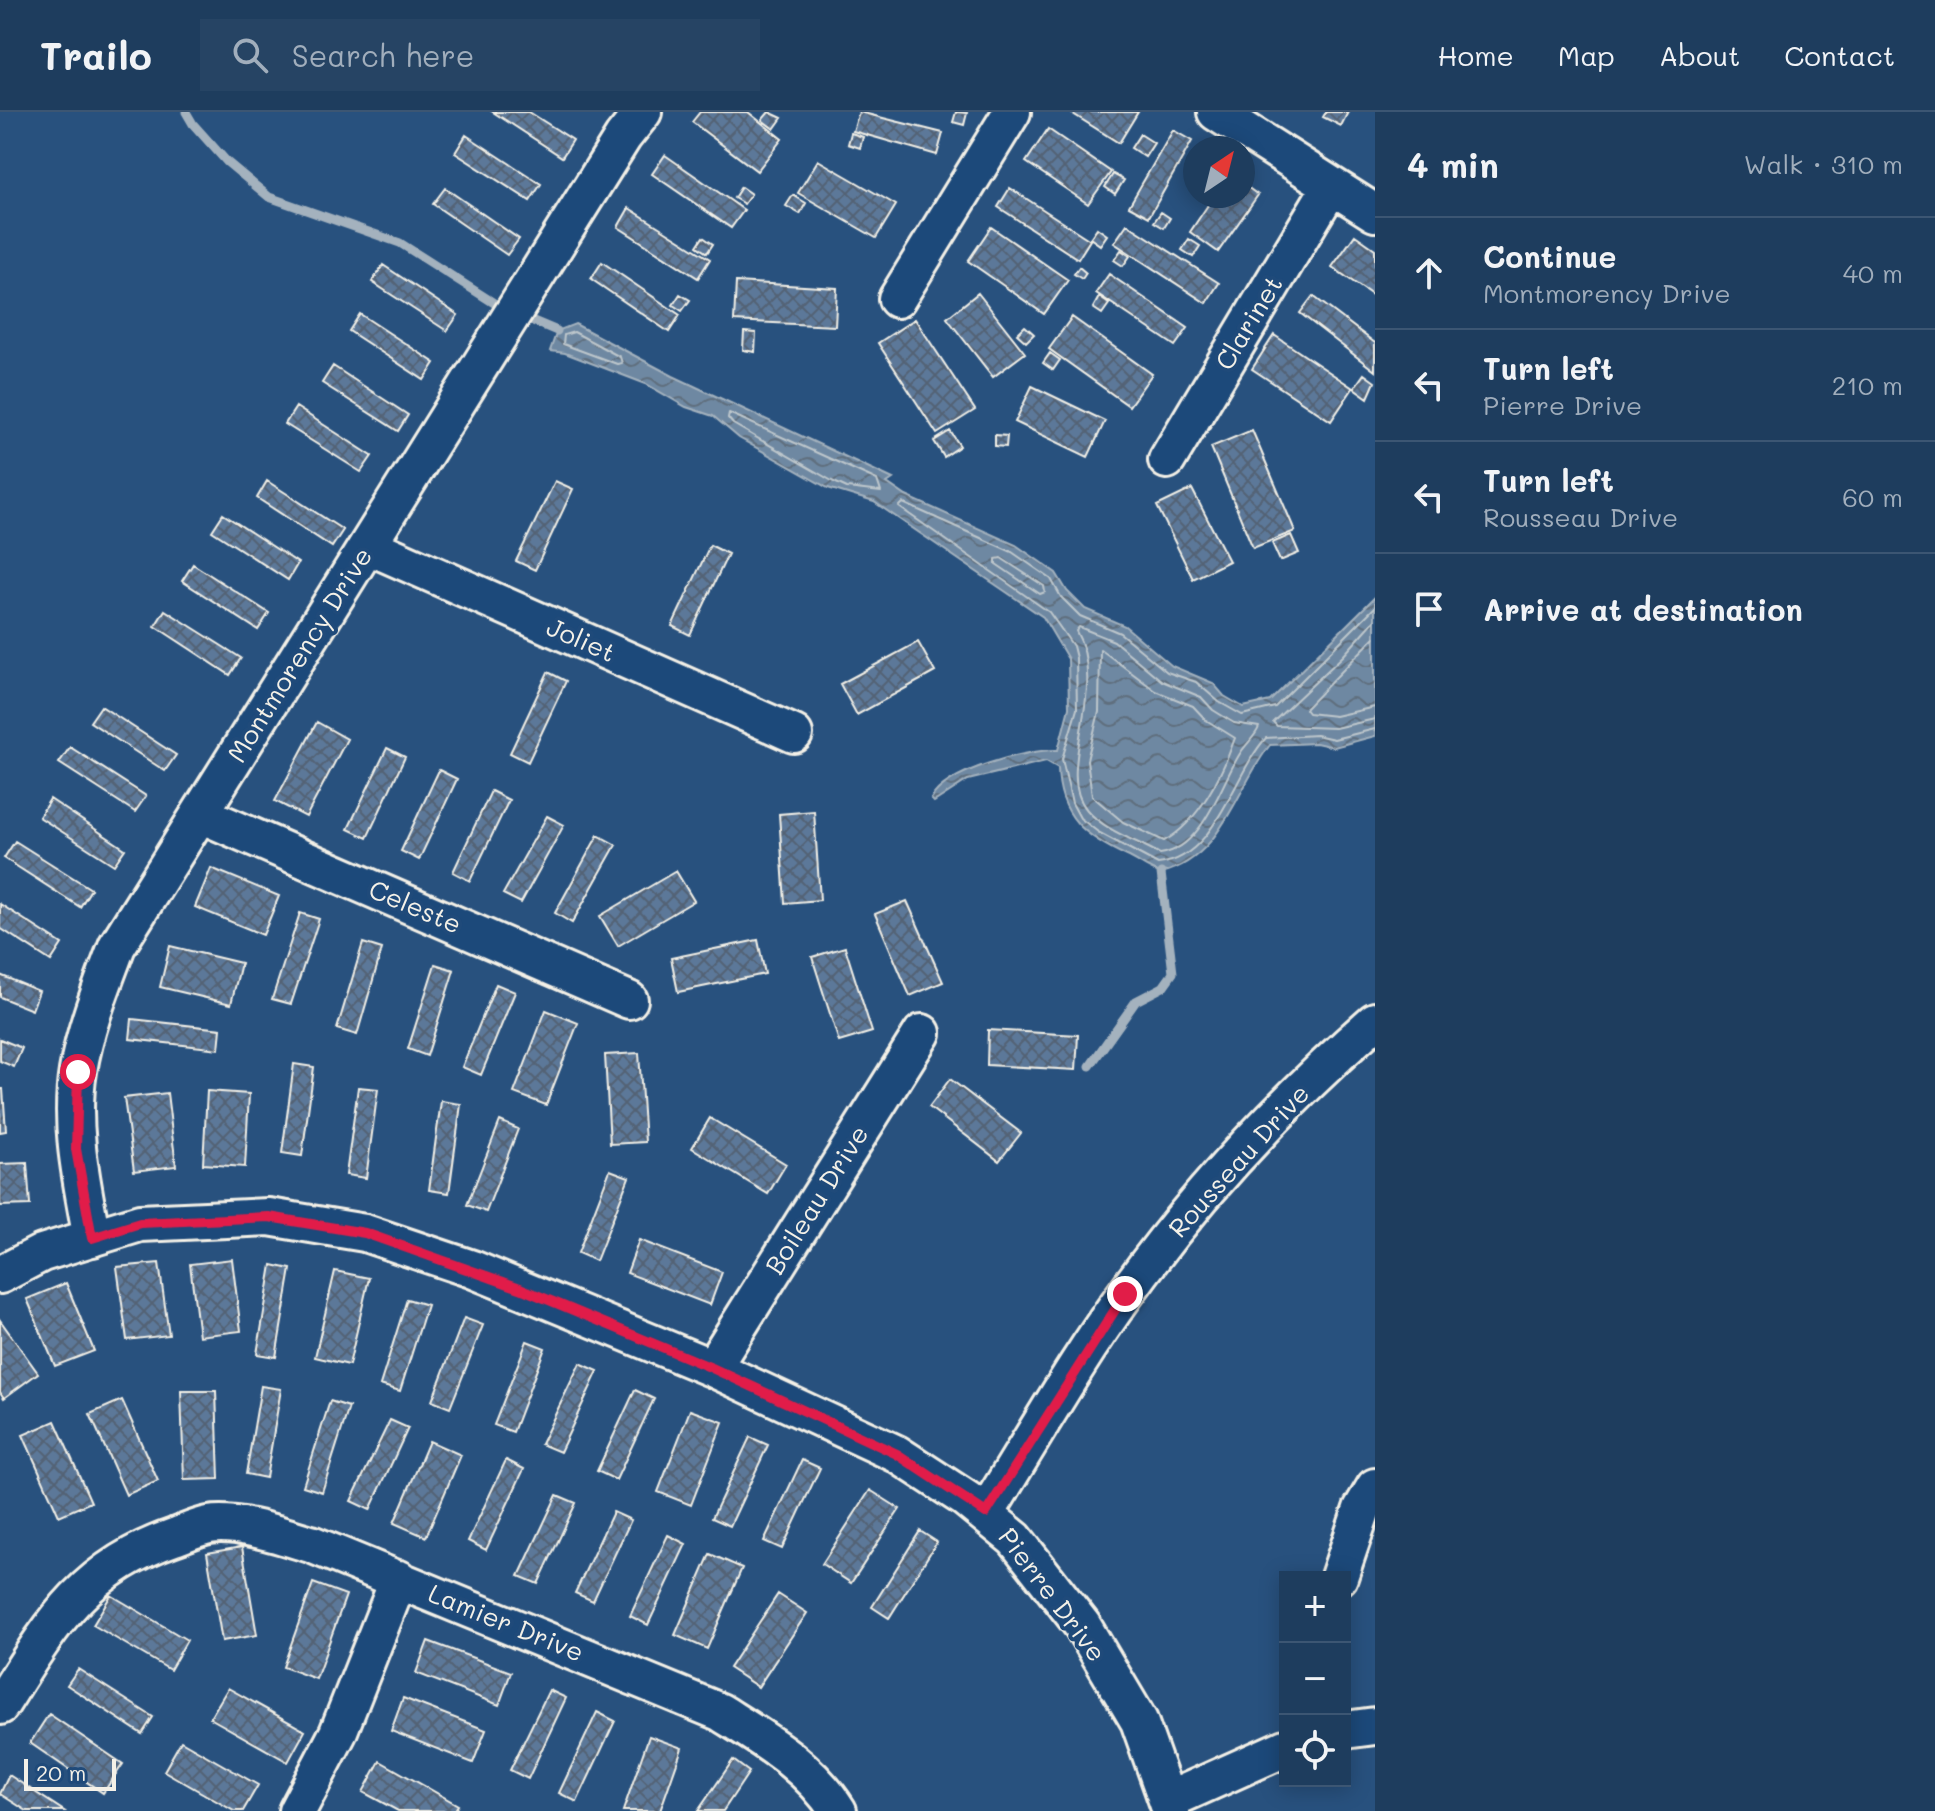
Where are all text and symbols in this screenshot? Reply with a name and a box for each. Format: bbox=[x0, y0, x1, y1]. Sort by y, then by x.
search box bbox=[200, 19, 760, 91]
text: Trailo bbox=[40, 30, 152, 80]
icon: search bbox=[228, 33, 272, 77]
text: Search here bbox=[292, 35, 474, 75]
text: Home bbox=[1438, 37, 1514, 73]
text: Map bbox=[1558, 37, 1615, 73]
text: About bbox=[1659, 37, 1740, 73]
text: Contact bbox=[1784, 37, 1895, 73]
north arrow bbox=[1183, 136, 1255, 208]
text: 4 min bbox=[1407, 142, 1499, 187]
text: Walk · 310 m bbox=[1744, 147, 1903, 181]
text: Continue bbox=[1483, 236, 1616, 276]
icon: ahead bbox=[1407, 251, 1451, 295]
text: 40 m bbox=[1843, 256, 1903, 290]
street label: Clarinet bbox=[1207, 269, 1290, 376]
text: Montmorency Drive bbox=[1483, 276, 1731, 310]
text: Turn left bbox=[1483, 348, 1614, 388]
icon: left bbox=[1407, 363, 1451, 407]
text: 210 m bbox=[1832, 368, 1903, 402]
text: Pierre Drive bbox=[1483, 388, 1642, 422]
text: Turn left bbox=[1483, 460, 1614, 500]
icon: left bbox=[1407, 475, 1451, 519]
text: 60 m bbox=[1842, 480, 1903, 514]
text: Rousseau Drive bbox=[1483, 500, 1678, 534]
street label: Montmorency Drive bbox=[219, 540, 379, 768]
icon: arrive bbox=[1407, 587, 1451, 631]
text: Arrive at destination bbox=[1483, 589, 1803, 629]
street label: Joliet bbox=[542, 609, 621, 669]
street label: Celeste bbox=[364, 871, 467, 941]
route start bbox=[60, 1054, 96, 1090]
street label: Rousseau Drive bbox=[1160, 1076, 1316, 1244]
street label: Boileau Drive bbox=[757, 1119, 876, 1280]
route end bbox=[1107, 1276, 1143, 1312]
street label: Pierre Drive bbox=[991, 1521, 1114, 1668]
map controls bbox=[1279, 1571, 1351, 1787]
button: + bbox=[1279, 1571, 1351, 1643]
street label: Lamier Drive bbox=[424, 1575, 589, 1669]
button: − bbox=[1279, 1643, 1351, 1715]
button: locate bbox=[1279, 1715, 1351, 1787]
scale bar bbox=[24, 1755, 116, 1791]
text: 20 m bbox=[36, 1758, 86, 1787]

